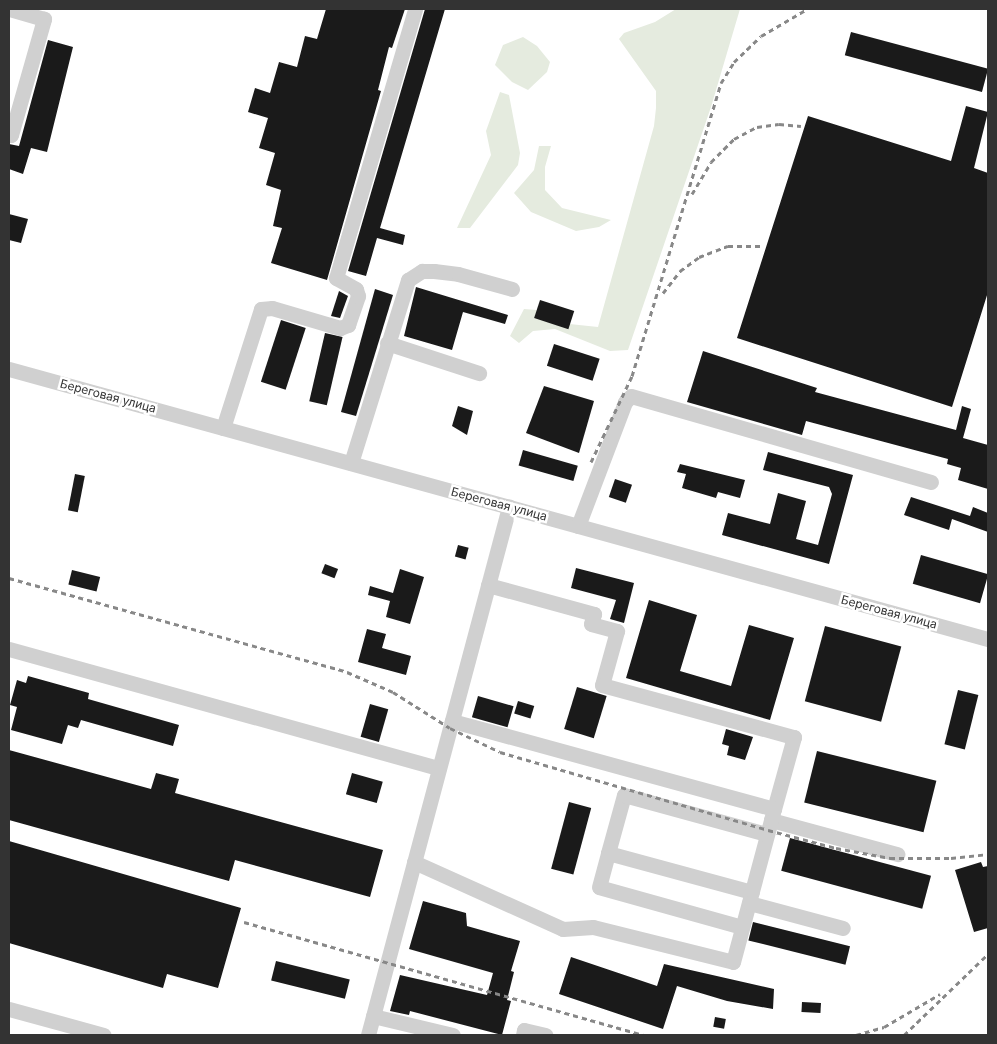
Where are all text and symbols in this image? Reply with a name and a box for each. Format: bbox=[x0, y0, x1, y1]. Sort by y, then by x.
street label: Береговая улица bbox=[58, 376, 158, 416]
street label: Береговая улица bbox=[449, 484, 549, 524]
street label: Береговая улица bbox=[839, 592, 939, 632]

